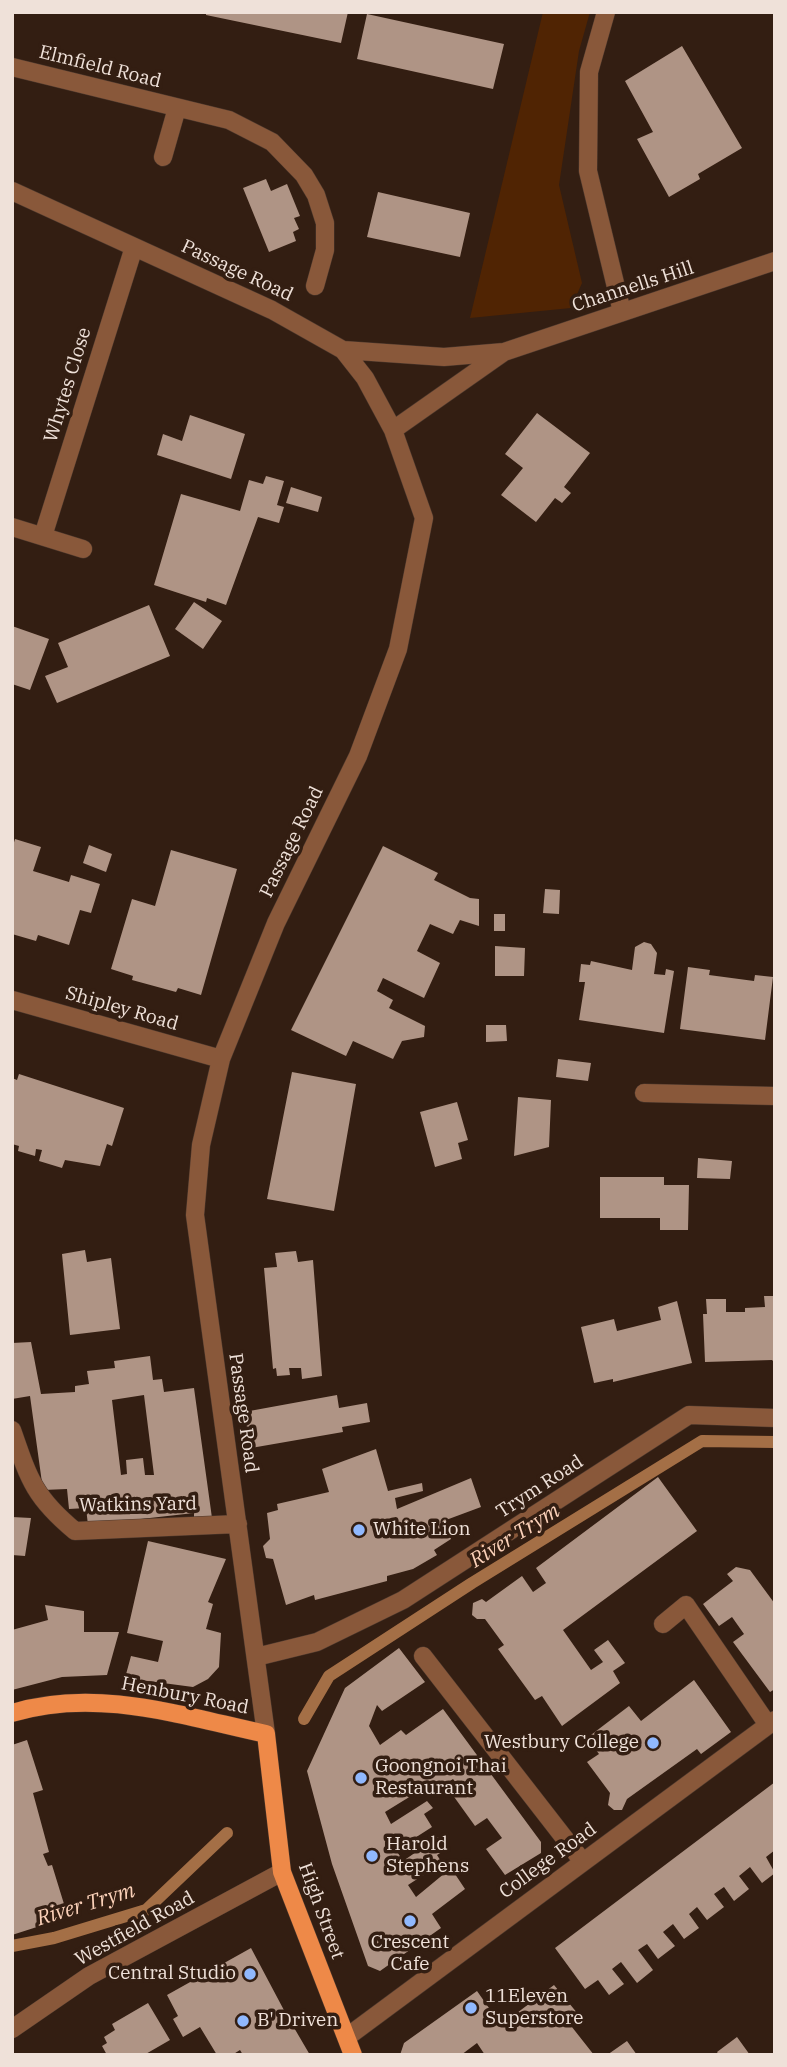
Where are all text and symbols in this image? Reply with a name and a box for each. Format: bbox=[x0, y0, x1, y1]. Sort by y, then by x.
street label: Elmfield Road bbox=[37, 41, 163, 93]
street label: Passage Road bbox=[177, 235, 297, 307]
street label: Channells Hill bbox=[569, 257, 697, 317]
street label: Whytes Close bbox=[40, 325, 96, 445]
street label: Passage Road bbox=[255, 783, 329, 901]
street label: Shipley Road bbox=[63, 982, 181, 1036]
street label: Passage Road bbox=[223, 1352, 263, 1474]
street label: Trym Road bbox=[492, 1450, 588, 1524]
street label: Watkins Yard bbox=[79, 1493, 197, 1517]
water label: River Trym bbox=[465, 1498, 565, 1574]
place label: White Lion bbox=[373, 1519, 471, 1541]
marker: White Lion bbox=[351, 1522, 367, 1538]
street label: Henbury Road bbox=[119, 1672, 251, 1720]
place label: Westbury College bbox=[484, 1732, 639, 1754]
marker: Westbury College bbox=[645, 1735, 661, 1751]
place label: Goongnoi Thai Restaurant bbox=[375, 1756, 507, 1800]
marker: Goongnoi Thai Restaurant bbox=[353, 1770, 369, 1786]
street label: College Road bbox=[495, 1818, 601, 1904]
place label: Harold Stephens bbox=[386, 1834, 469, 1878]
marker: Harold Stephens bbox=[364, 1848, 380, 1864]
street label: High Street bbox=[293, 1860, 349, 1962]
water label: River Trym bbox=[34, 1878, 138, 1932]
street label: Westfield Road bbox=[71, 1887, 199, 1971]
marker: Crescent Cafe bbox=[402, 1913, 418, 1929]
place label: Crescent Cafe bbox=[371, 1932, 449, 1976]
place label: Central Studio bbox=[108, 1963, 236, 1985]
marker: Central Studio bbox=[242, 1966, 258, 1982]
place label: 11Eleven Superstore bbox=[485, 1986, 584, 2030]
marker: 11Eleven Superstore bbox=[463, 2000, 479, 2016]
place label: B' Driven bbox=[257, 2010, 338, 2032]
marker: B' Driven bbox=[235, 2013, 251, 2029]

